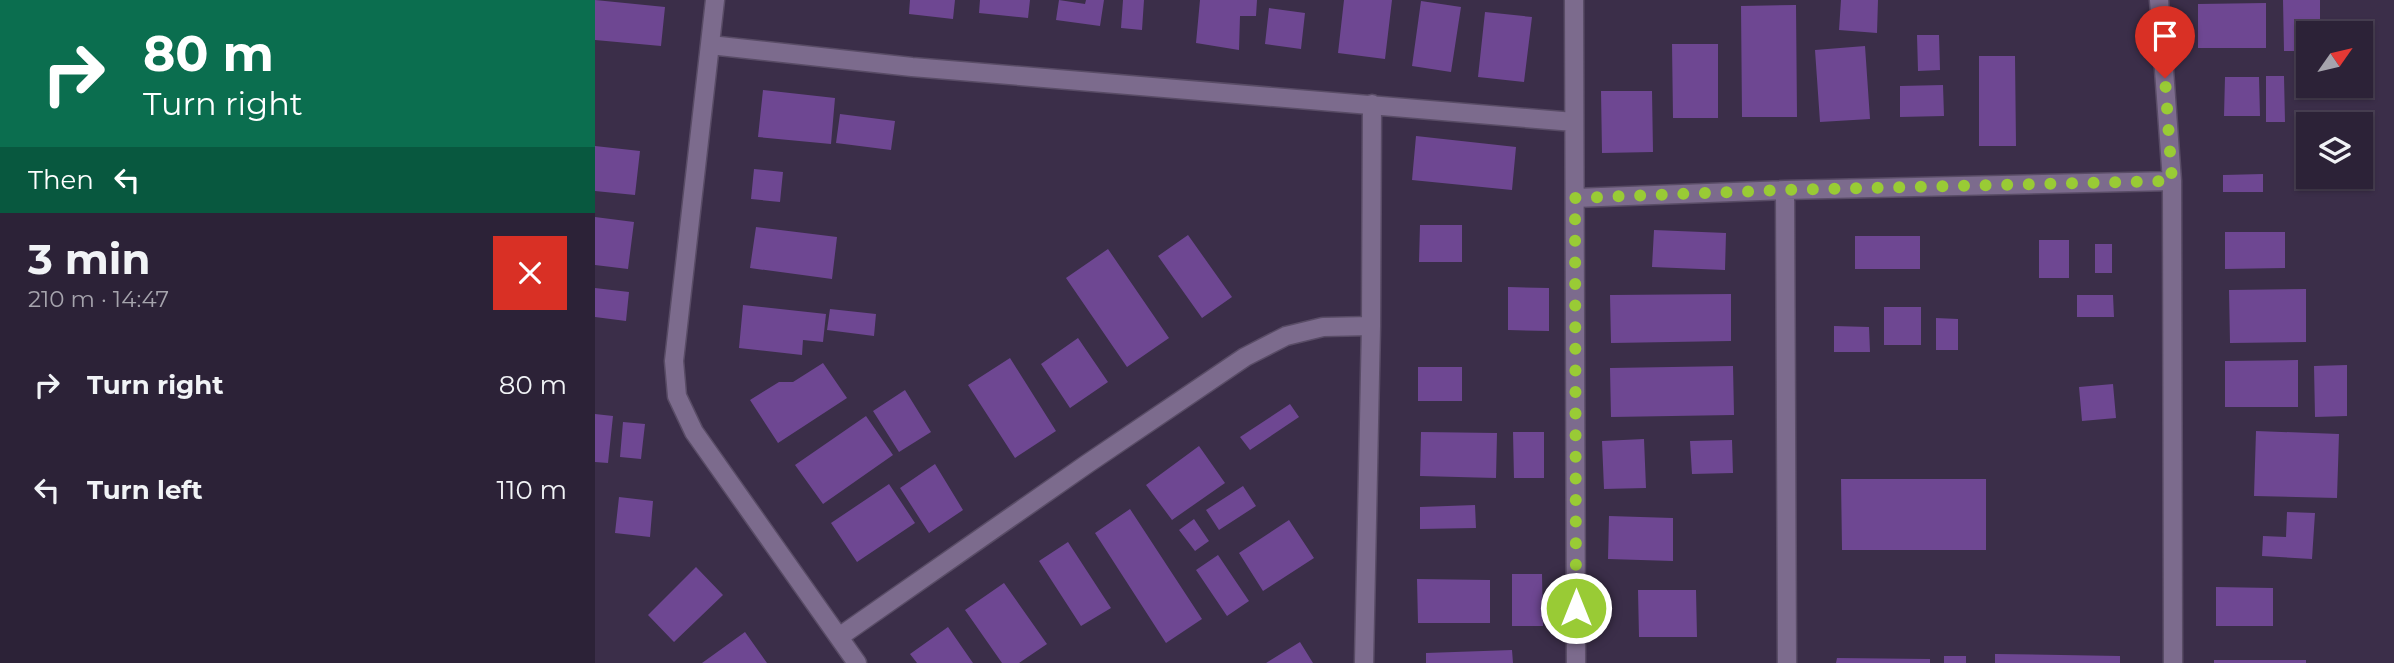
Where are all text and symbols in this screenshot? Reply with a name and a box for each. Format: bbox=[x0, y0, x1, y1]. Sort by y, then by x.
pin bbox=[2135, 6, 2195, 78]
icon: arrive bbox=[2146, 17, 2184, 55]
north arrow bbox=[2296, 21, 2373, 98]
map controls bbox=[2296, 21, 2373, 189]
text: 80 m bbox=[143, 24, 274, 83]
icon: right bbox=[28, 28, 119, 119]
text: Turn right bbox=[143, 84, 303, 123]
button: layers bbox=[2296, 112, 2373, 189]
icon: left bbox=[108, 161, 146, 199]
text: Then bbox=[28, 164, 94, 196]
text: 3 min bbox=[28, 233, 150, 285]
button: close bbox=[493, 236, 567, 310]
text: 210 m · 14:47 bbox=[28, 285, 169, 313]
icon: right bbox=[28, 366, 66, 404]
text: Turn right bbox=[87, 369, 223, 401]
text: 80 m bbox=[499, 369, 567, 401]
icon: left bbox=[28, 471, 66, 509]
text: Turn left bbox=[87, 474, 203, 506]
text: 110 m bbox=[497, 474, 567, 506]
position arrow bbox=[1539, 571, 1613, 645]

